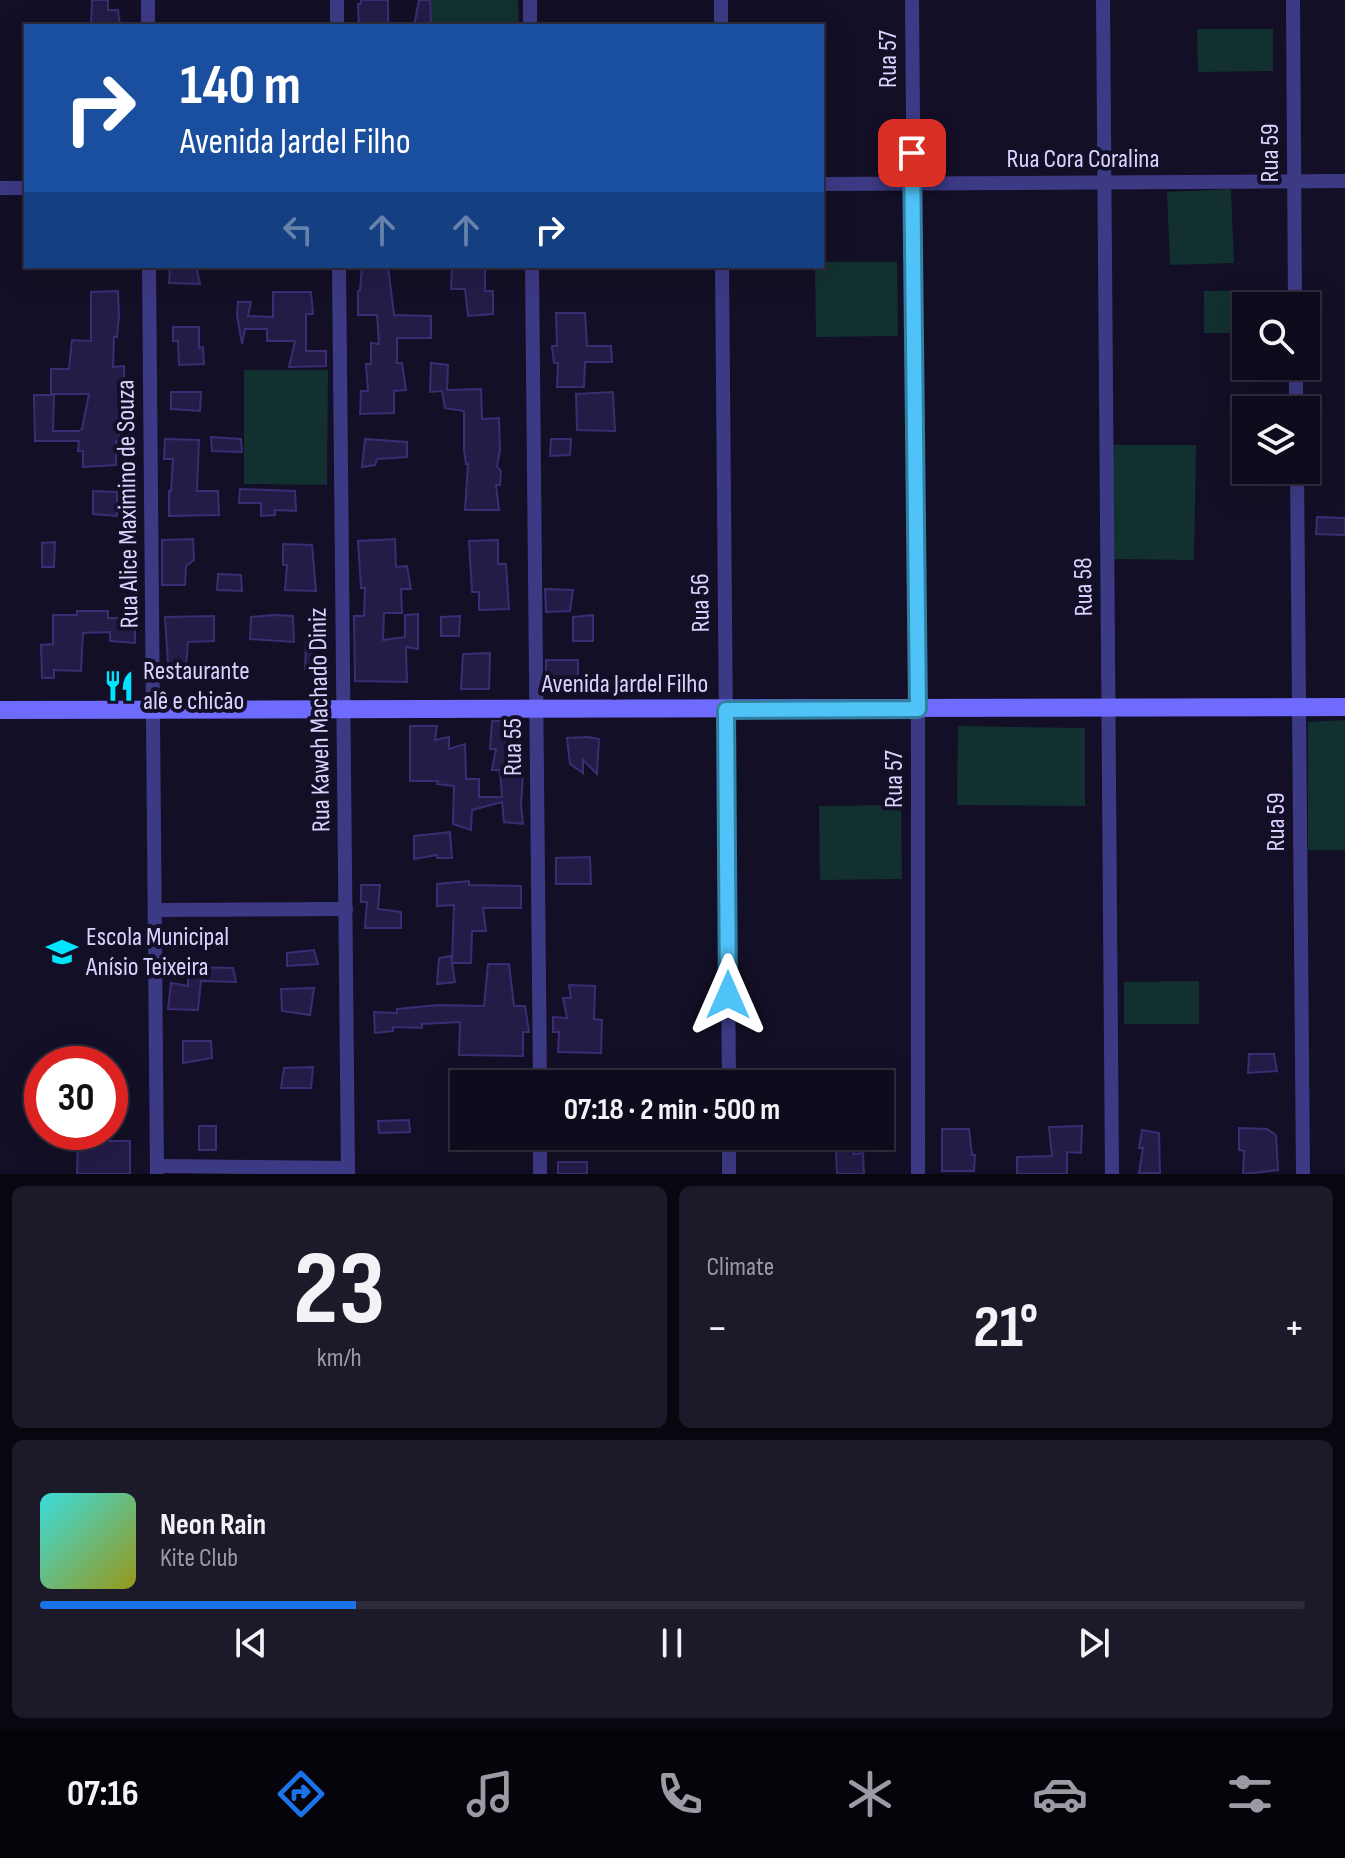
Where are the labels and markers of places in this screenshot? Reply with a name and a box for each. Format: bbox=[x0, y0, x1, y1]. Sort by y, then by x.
pin bbox=[878, 119, 946, 187]
place label: Restaurante alê e chicão bbox=[143, 656, 250, 717]
restaurant icon: Restaurante alê e chicão bbox=[102, 669, 136, 703]
place label: Escola Municipal Anísio Teixeira bbox=[85, 922, 229, 983]
school or university icon: Escola Municipal Anísio Teixeira bbox=[45, 935, 79, 969]

